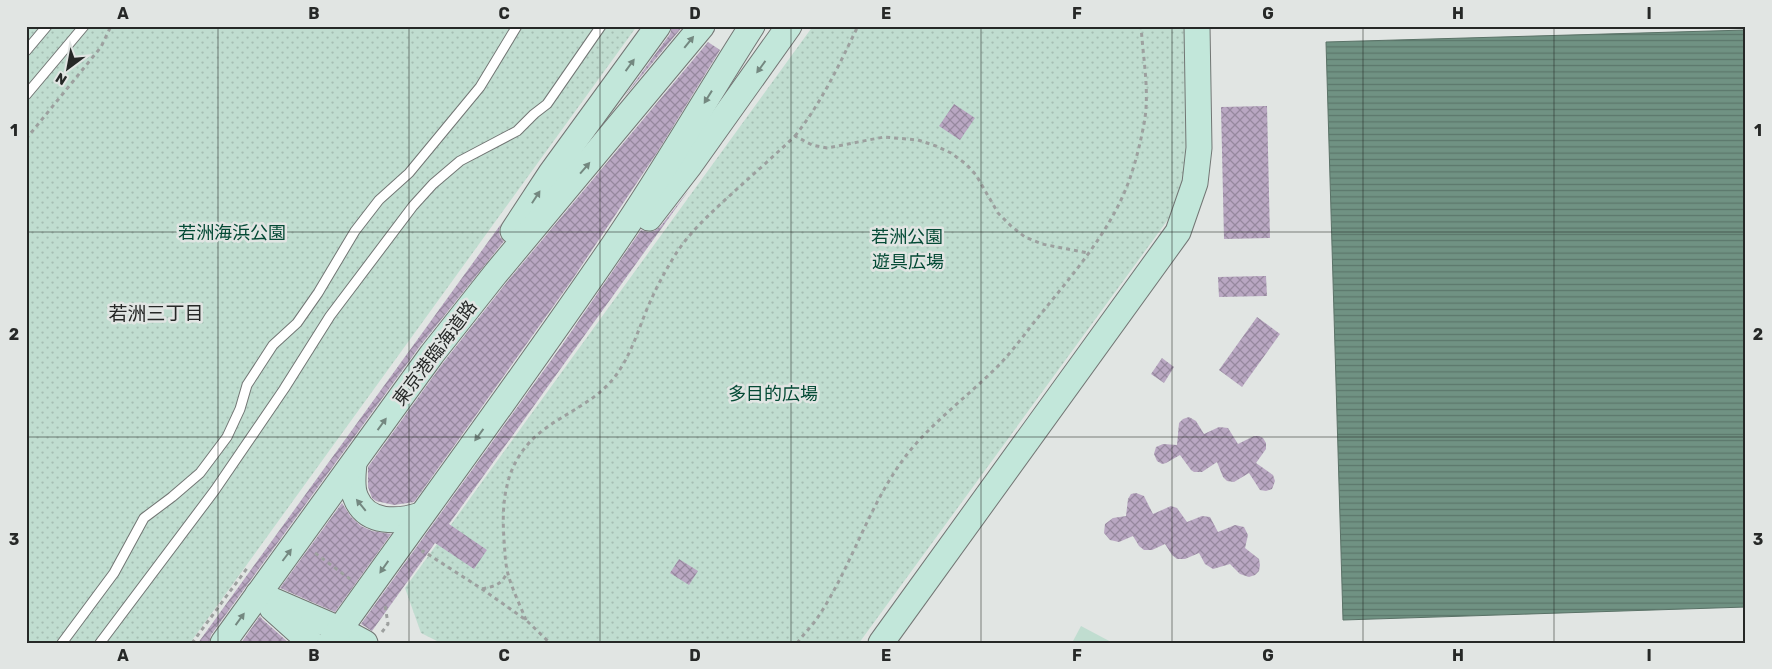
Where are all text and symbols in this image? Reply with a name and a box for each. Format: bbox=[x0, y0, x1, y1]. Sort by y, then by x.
text: A bbox=[117, 4, 129, 23]
text: B bbox=[308, 4, 320, 23]
text: C bbox=[498, 4, 510, 23]
text: D bbox=[689, 4, 701, 23]
text: E bbox=[881, 4, 891, 23]
text: F bbox=[1072, 4, 1082, 23]
text: G bbox=[1262, 4, 1274, 23]
text: H bbox=[1452, 4, 1464, 23]
text: I bbox=[1646, 4, 1652, 23]
one-way arrow bbox=[684, 36, 695, 49]
north arrow bbox=[42, 42, 92, 92]
one-way arrow bbox=[625, 58, 635, 72]
one-way arrow bbox=[757, 60, 767, 73]
text: N bbox=[53, 69, 70, 88]
one-way arrow bbox=[703, 91, 713, 104]
text: 1 bbox=[10, 121, 18, 140]
text: 1 bbox=[1754, 121, 1762, 140]
one-way arrow bbox=[579, 161, 590, 174]
one-way arrow bbox=[531, 190, 541, 203]
park label: 若洲海浜公園 bbox=[178, 222, 286, 244]
park label: 若洲公園 bbox=[871, 226, 943, 248]
park label: 遊具広場 bbox=[872, 251, 944, 273]
street label: 東京港臨海道路 bbox=[388, 296, 482, 410]
district label: 若洲三丁目 bbox=[108, 302, 204, 325]
text: 2 bbox=[9, 325, 19, 344]
text: 2 bbox=[1753, 325, 1763, 344]
park label: 多目的広場 bbox=[728, 383, 818, 405]
one-way arrow bbox=[377, 417, 387, 431]
one-way arrow bbox=[474, 428, 484, 442]
one-way arrow bbox=[356, 499, 367, 512]
text: 3 bbox=[9, 530, 19, 549]
text: 3 bbox=[1753, 530, 1763, 549]
one-way arrow bbox=[282, 548, 292, 562]
one-way arrow bbox=[379, 560, 389, 574]
one-way arrow bbox=[235, 612, 245, 625]
text: A bbox=[117, 646, 129, 665]
text: B bbox=[308, 646, 320, 665]
text: C bbox=[498, 646, 510, 665]
text: D bbox=[689, 646, 701, 665]
text: E bbox=[881, 646, 891, 665]
text: F bbox=[1072, 646, 1082, 665]
text: G bbox=[1262, 646, 1274, 665]
text: H bbox=[1452, 646, 1464, 665]
text: I bbox=[1646, 646, 1652, 665]

